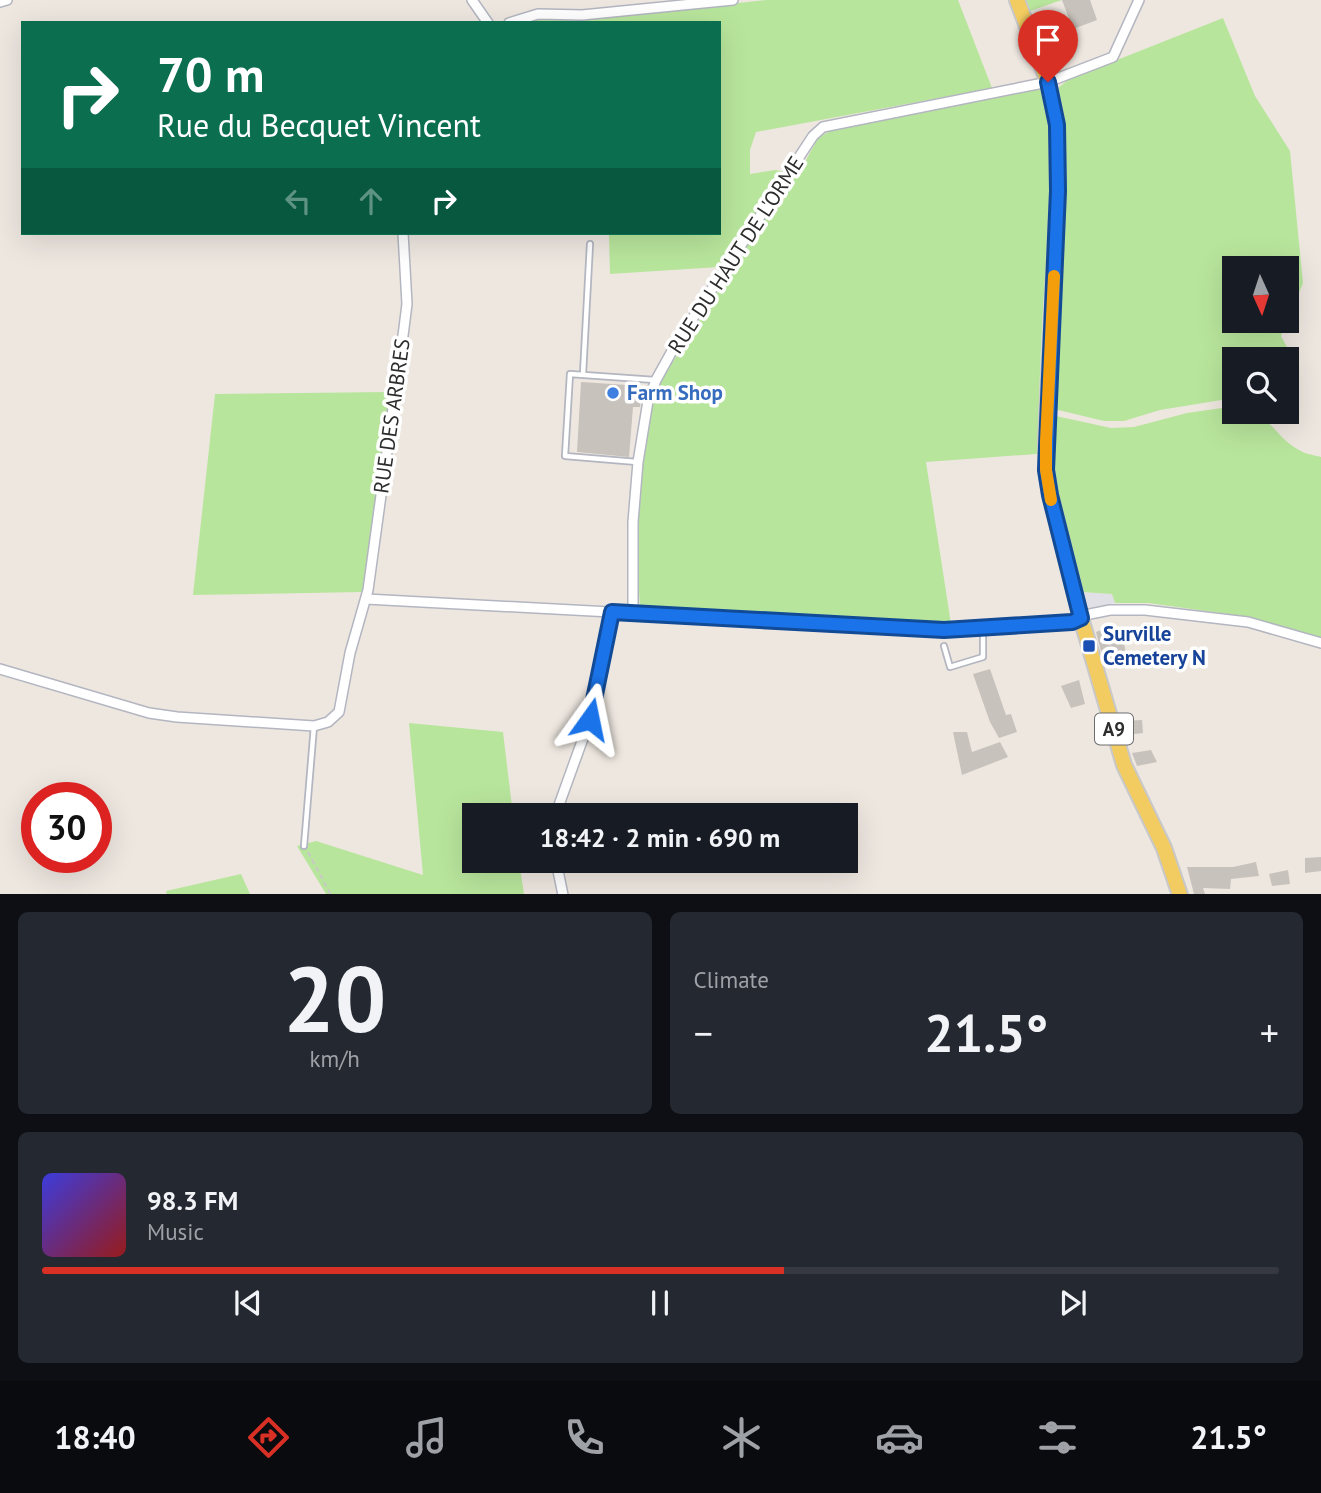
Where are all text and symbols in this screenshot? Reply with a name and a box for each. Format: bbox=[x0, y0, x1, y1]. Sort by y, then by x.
pin bbox=[1018, 10, 1078, 82]
icon: arrive bbox=[1029, 21, 1067, 59]
text: 70 m bbox=[157, 42, 264, 106]
icon: right bbox=[42, 49, 133, 140]
text: Rue du Becquet Vincent bbox=[157, 104, 481, 146]
street label: RUE DU HAUT DE L'ORME bbox=[662, 151, 810, 358]
icon: left bbox=[279, 182, 317, 220]
icon: ahead bbox=[352, 182, 390, 220]
icon: right bbox=[425, 182, 463, 220]
north arrow bbox=[1222, 256, 1298, 332]
map controls bbox=[1222, 256, 1299, 424]
street label: RUE DES ARBRES bbox=[367, 337, 416, 495]
button: search bbox=[1222, 347, 1299, 424]
place label: Farm Shop bbox=[627, 379, 723, 406]
marker: Farm Shop bbox=[605, 385, 621, 401]
place label: Surville Cemetery N bbox=[1103, 620, 1206, 671]
marker: Surville Cemetery N bbox=[1081, 638, 1097, 654]
position arrow bbox=[553, 682, 627, 756]
road number: A9 bbox=[1095, 714, 1133, 744]
speed limit sign: 30 bbox=[21, 782, 112, 873]
text: 18:42 · 2 min · 690 m bbox=[540, 821, 780, 854]
text: 20 bbox=[283, 939, 386, 1057]
text: Climate bbox=[694, 965, 769, 994]
text: 21.5° bbox=[924, 999, 1048, 1066]
text: − bbox=[694, 1008, 713, 1057]
text: + bbox=[1260, 1008, 1279, 1057]
text: km/h bbox=[310, 1044, 360, 1073]
text: 98.3 FM bbox=[147, 1184, 238, 1217]
text: Music bbox=[147, 1217, 204, 1246]
icon: previous bbox=[229, 1284, 267, 1322]
icon: pause bbox=[641, 1284, 679, 1322]
icon: next bbox=[1054, 1284, 1092, 1322]
icon: directions bbox=[244, 1413, 293, 1462]
icon: music bbox=[402, 1413, 451, 1462]
icon: phone bbox=[560, 1413, 609, 1462]
icon: climate bbox=[717, 1413, 766, 1462]
icon: car bbox=[875, 1413, 924, 1462]
icon: filters bbox=[1033, 1413, 1082, 1462]
text: 18:40 bbox=[54, 1416, 136, 1458]
text: 21.5° bbox=[1190, 1416, 1267, 1458]

